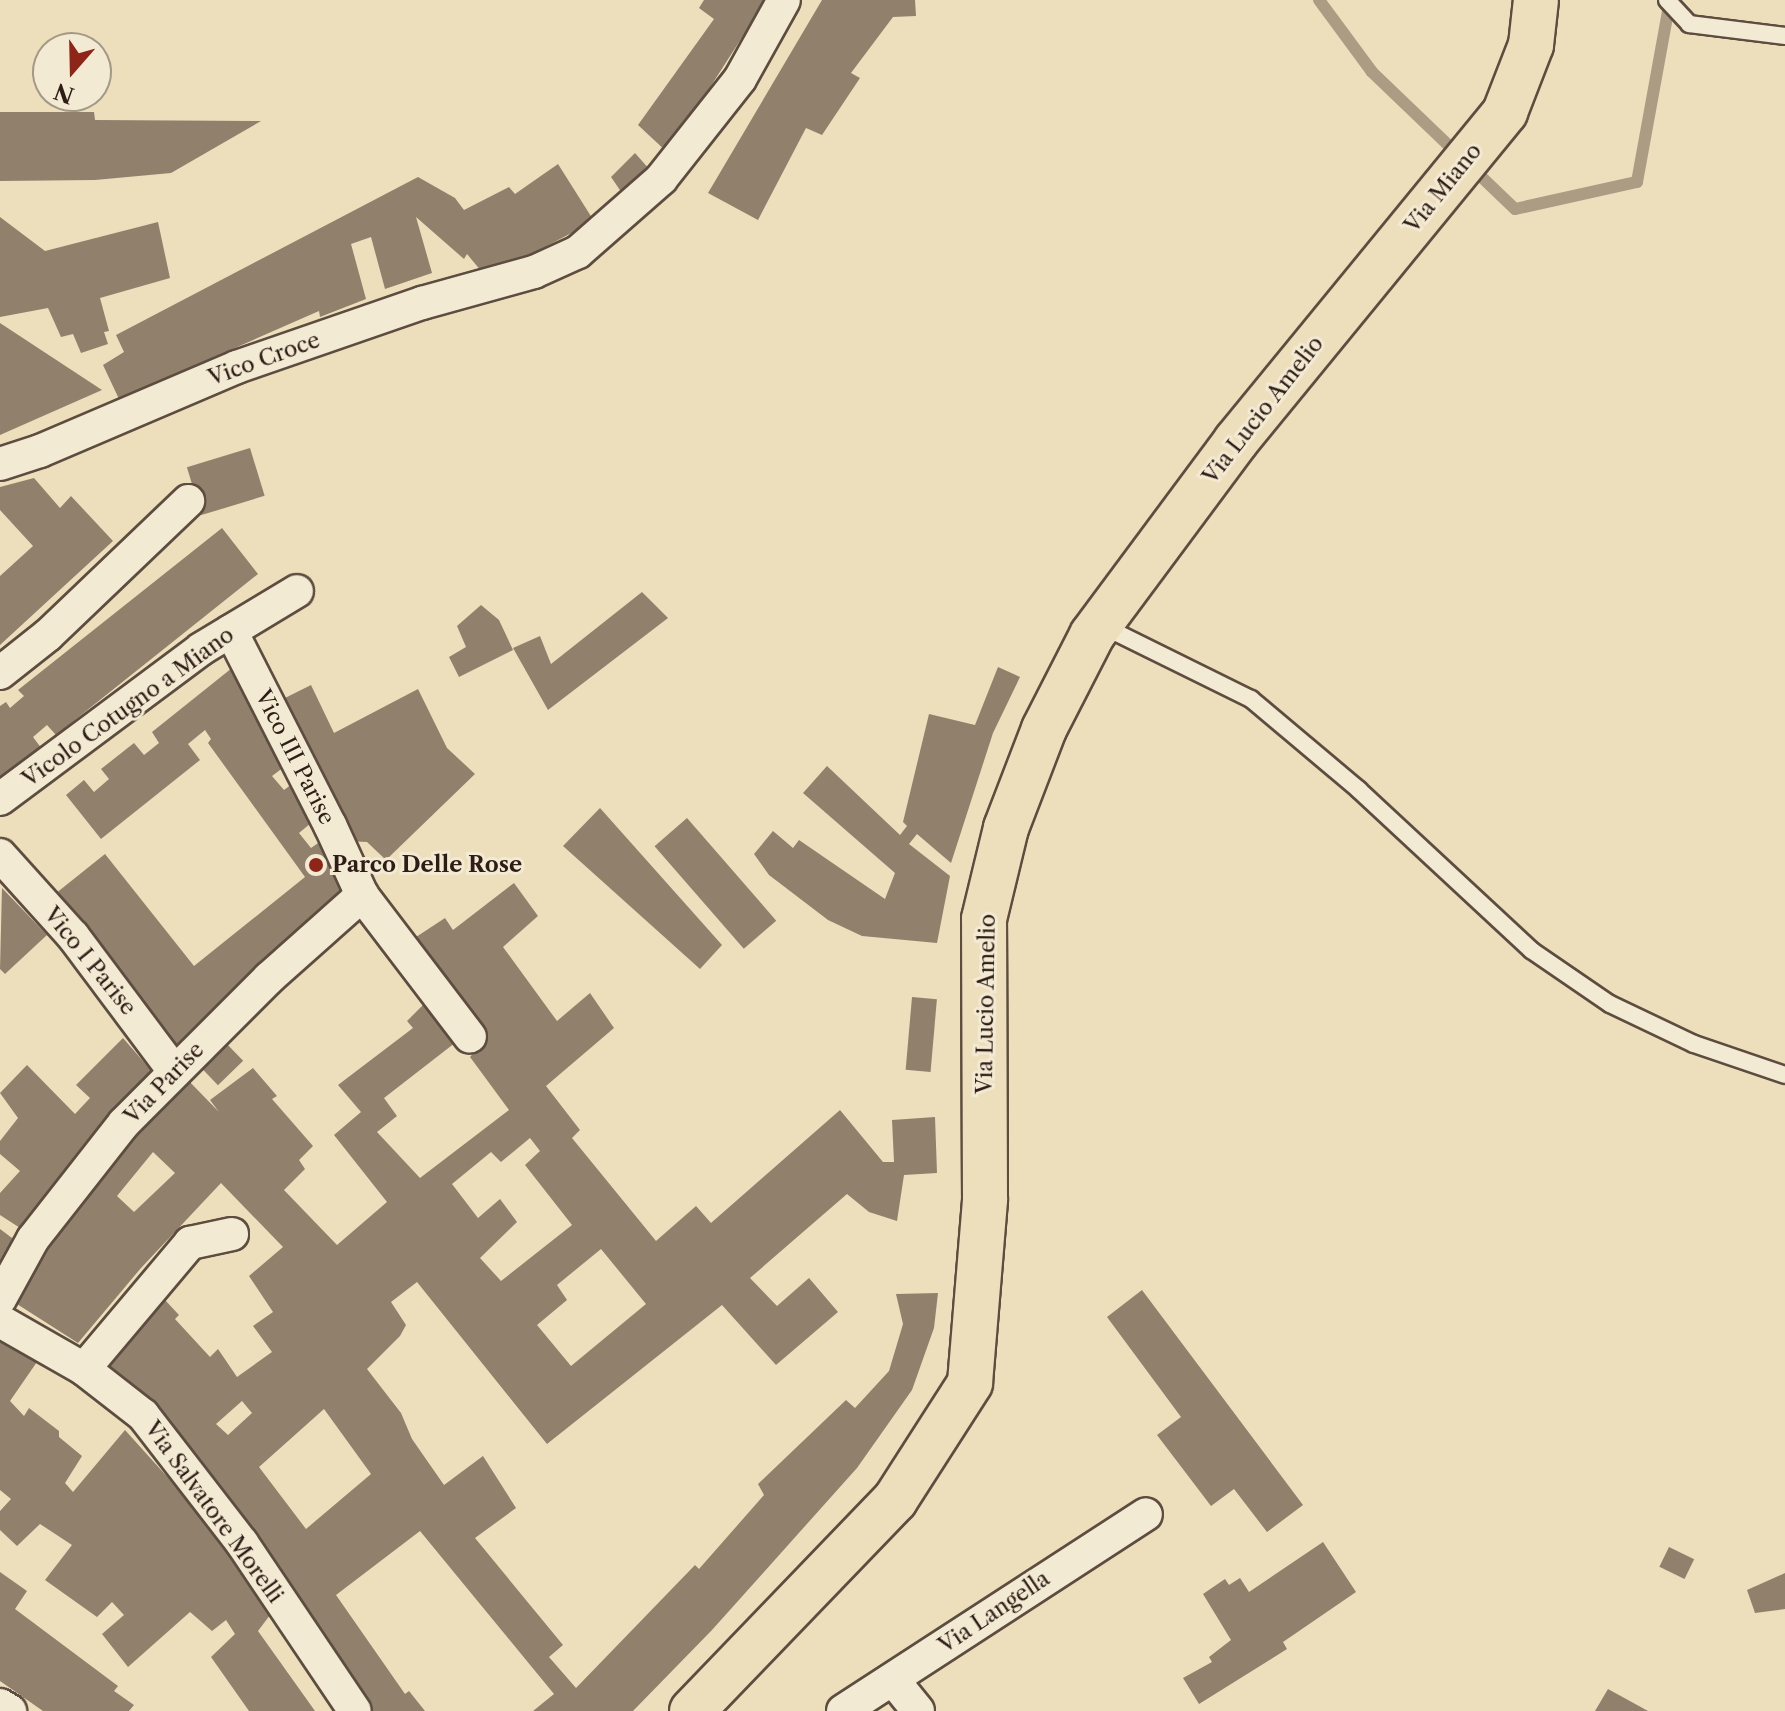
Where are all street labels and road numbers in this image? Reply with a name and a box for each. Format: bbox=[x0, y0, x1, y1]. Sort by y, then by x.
street label: Via Miano bbox=[1399, 138, 1487, 238]
street label: Vico Croce bbox=[205, 327, 323, 391]
street label: Via Lucio Amelio bbox=[1197, 330, 1329, 490]
street label: Vicolo Cotugno a Miano bbox=[17, 621, 239, 793]
street label: Vico III Parise bbox=[250, 685, 340, 829]
street label: Vico I Parise bbox=[38, 902, 142, 1020]
street label: Via Lucio Amelio bbox=[971, 913, 1001, 1095]
street label: Via Parise bbox=[118, 1037, 210, 1129]
street label: Via Salvatore Morelli bbox=[139, 1416, 289, 1608]
street label: Via Langella bbox=[933, 1565, 1055, 1659]

